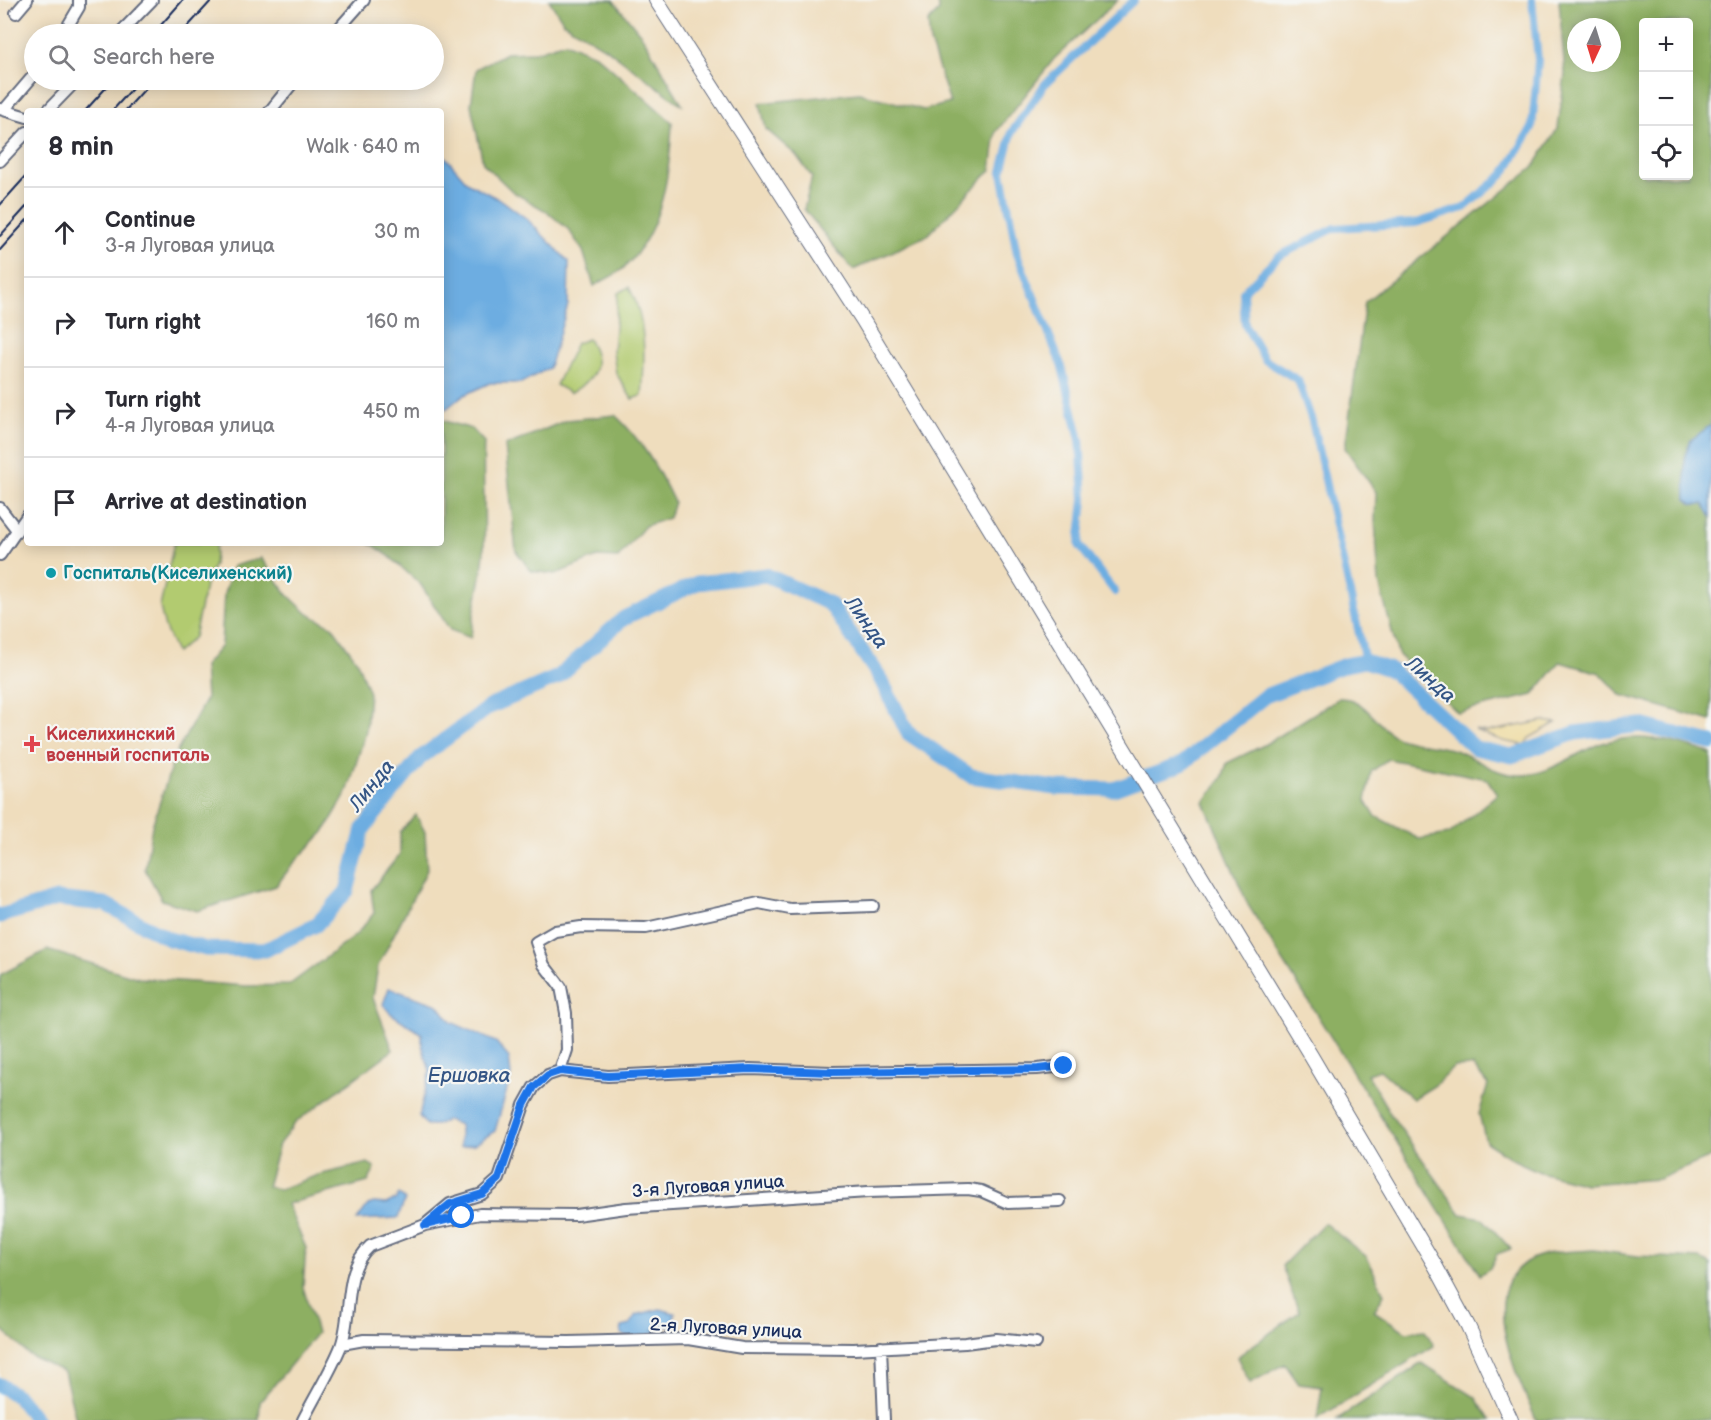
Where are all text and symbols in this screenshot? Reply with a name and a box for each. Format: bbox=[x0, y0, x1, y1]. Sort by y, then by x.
north arrow bbox=[1567, 18, 1621, 72]
map controls bbox=[1639, 18, 1693, 180]
button: + bbox=[1639, 18, 1693, 72]
search box bbox=[24, 24, 444, 90]
icon: search bbox=[45, 41, 78, 74]
text: Search here bbox=[93, 44, 215, 71]
button: − bbox=[1639, 72, 1693, 126]
button: locate bbox=[1639, 126, 1693, 180]
text: 8 min bbox=[48, 132, 114, 163]
text: Walk · 640 m bbox=[306, 135, 420, 159]
text: Continue bbox=[105, 207, 195, 234]
icon: ahead bbox=[48, 216, 81, 249]
text: 30 m bbox=[374, 220, 420, 244]
text: 3-я Луговая улица bbox=[105, 234, 275, 258]
icon: right bbox=[48, 306, 81, 339]
text: Turn right bbox=[105, 309, 201, 336]
text: 160 m bbox=[366, 310, 420, 334]
text: Turn right bbox=[105, 387, 201, 414]
icon: right bbox=[48, 396, 81, 429]
text: 450 m bbox=[363, 400, 420, 424]
text: 4-я Луговая улица bbox=[105, 414, 275, 438]
icon: arrive bbox=[48, 486, 81, 519]
text: Arrive at destination bbox=[105, 489, 307, 516]
place label: Госпиталь(Киселихенский) bbox=[63, 563, 293, 584]
marker: Госпиталь(Киселихенский) bbox=[44, 566, 58, 580]
water label: Линда bbox=[838, 590, 893, 654]
water label: Линда bbox=[1399, 650, 1460, 708]
place label: Киселихинский военный госпиталь bbox=[46, 724, 210, 766]
marker: Киселихинский военный госпиталь bbox=[23, 735, 41, 753]
water label: Линда bbox=[343, 755, 400, 818]
route end bbox=[1050, 1052, 1076, 1078]
water label: Ершовка bbox=[427, 1064, 511, 1088]
street label: 3-я Луговая улица bbox=[631, 1171, 785, 1202]
route start bbox=[448, 1202, 474, 1228]
street label: 2-я Луговая улица bbox=[649, 1314, 803, 1343]

